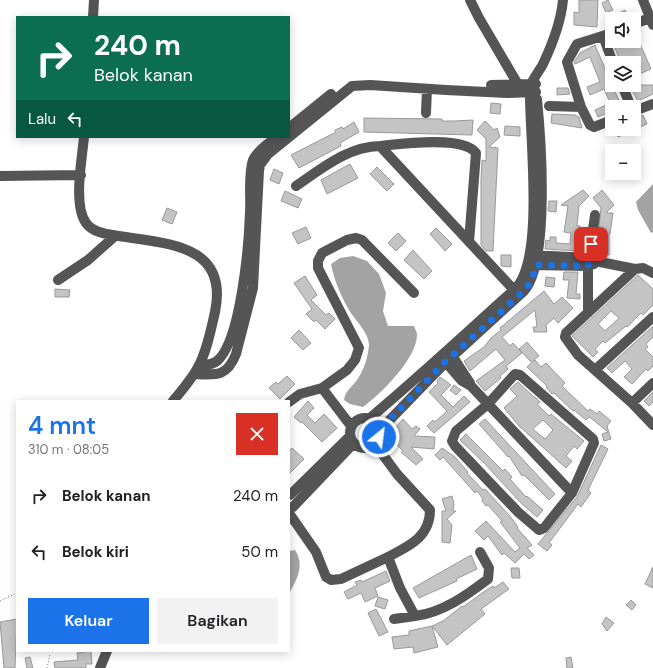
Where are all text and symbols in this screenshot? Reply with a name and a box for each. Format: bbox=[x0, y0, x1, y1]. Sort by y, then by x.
map controls bbox=[605, 12, 641, 180]
button: sound bbox=[605, 12, 641, 48]
text: 240 m bbox=[94, 27, 181, 64]
icon: right bbox=[28, 32, 80, 84]
button: layers bbox=[605, 56, 641, 92]
text: Belok kanan bbox=[94, 63, 193, 87]
button: + bbox=[605, 100, 641, 136]
icon: left bbox=[64, 108, 86, 130]
text: Lalu bbox=[28, 109, 56, 129]
button: − bbox=[605, 144, 641, 180]
pin bbox=[574, 227, 608, 261]
icon: arrive bbox=[580, 233, 602, 255]
text: 4 mnt bbox=[28, 410, 96, 441]
button: close bbox=[236, 413, 278, 455]
position arrow bbox=[358, 416, 400, 458]
text: 310 m · 08:05 bbox=[28, 441, 109, 458]
icon: right bbox=[28, 485, 50, 507]
text: Belok kanan bbox=[62, 486, 150, 506]
text: 240 m bbox=[233, 486, 278, 506]
icon: left bbox=[28, 541, 50, 563]
text: Belok kiri bbox=[62, 542, 129, 562]
text: 50 m bbox=[241, 542, 278, 562]
button: Keluar bbox=[28, 598, 149, 644]
button: Bagikan bbox=[157, 598, 278, 644]

